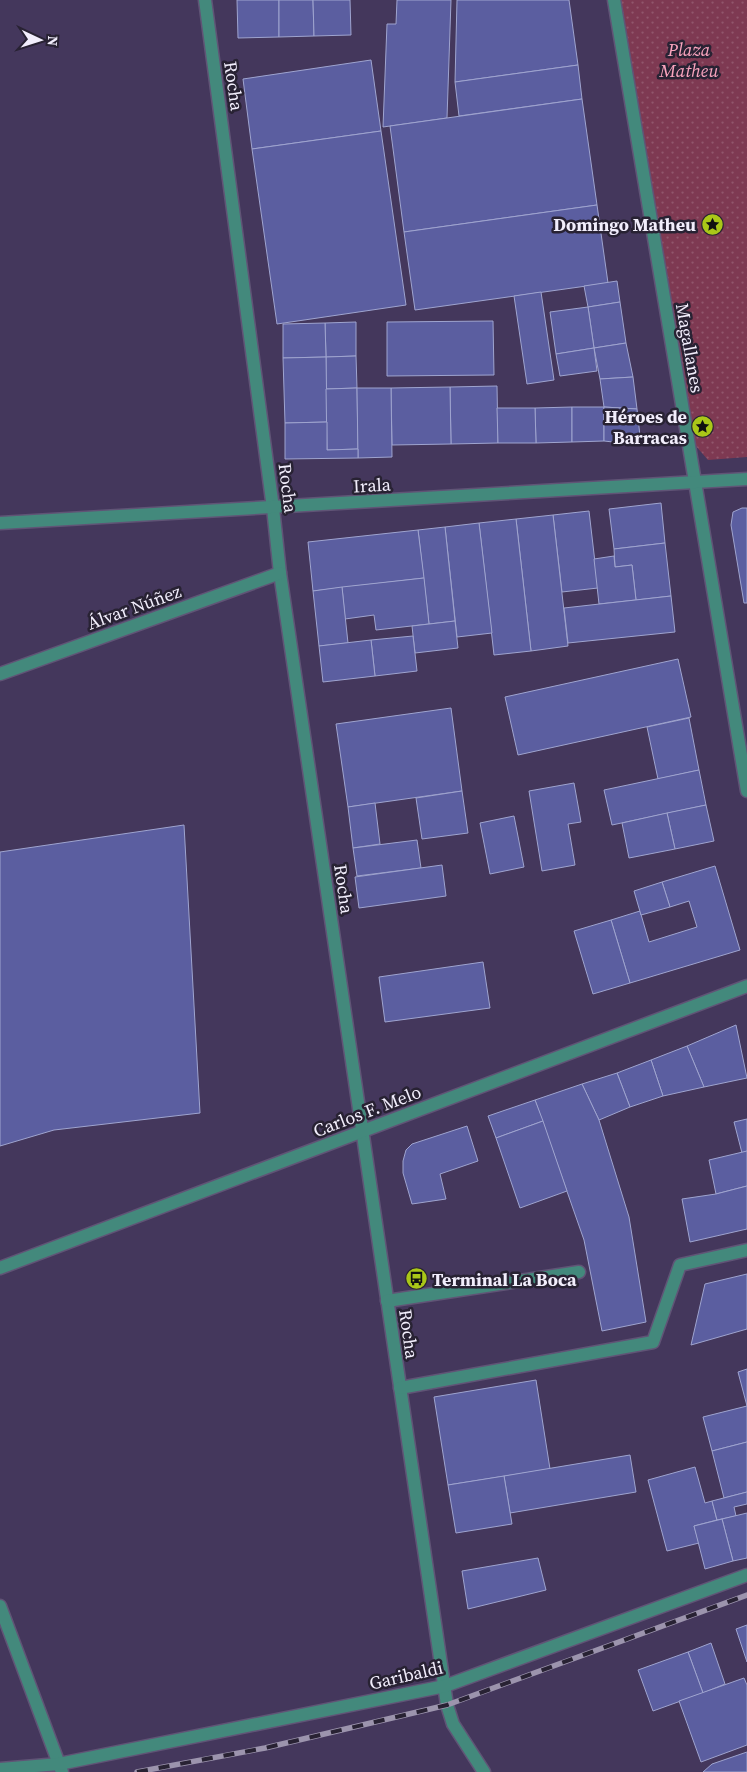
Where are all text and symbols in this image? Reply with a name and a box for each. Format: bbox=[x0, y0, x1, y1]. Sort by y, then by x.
north arrow bbox=[15, 15, 65, 65]
text: N bbox=[43, 35, 63, 47]
park label: Plaza Matheu bbox=[659, 37, 719, 83]
street label: Rocha bbox=[218, 60, 250, 113]
place label: Domingo Matheu bbox=[553, 212, 696, 237]
place icon: Domingo Matheu bbox=[700, 212, 724, 236]
street label: Magallanes bbox=[670, 301, 710, 395]
place label: Héroes de Barracas bbox=[604, 404, 687, 450]
place icon: Héroes de Barracas bbox=[691, 414, 715, 438]
street label: Rocha bbox=[273, 462, 304, 515]
street label: Irala bbox=[353, 471, 392, 498]
street label: Álvar Núñez bbox=[83, 578, 185, 636]
street label: Rocha bbox=[328, 863, 360, 916]
street label: Carlos F. Melo bbox=[309, 1079, 425, 1143]
bus stop icon: Terminal La Boca bbox=[404, 1267, 428, 1291]
place label: Terminal La Boca bbox=[432, 1267, 577, 1292]
street label: Rocha bbox=[393, 1308, 425, 1361]
street label: Garibaldi bbox=[367, 1654, 445, 1696]

